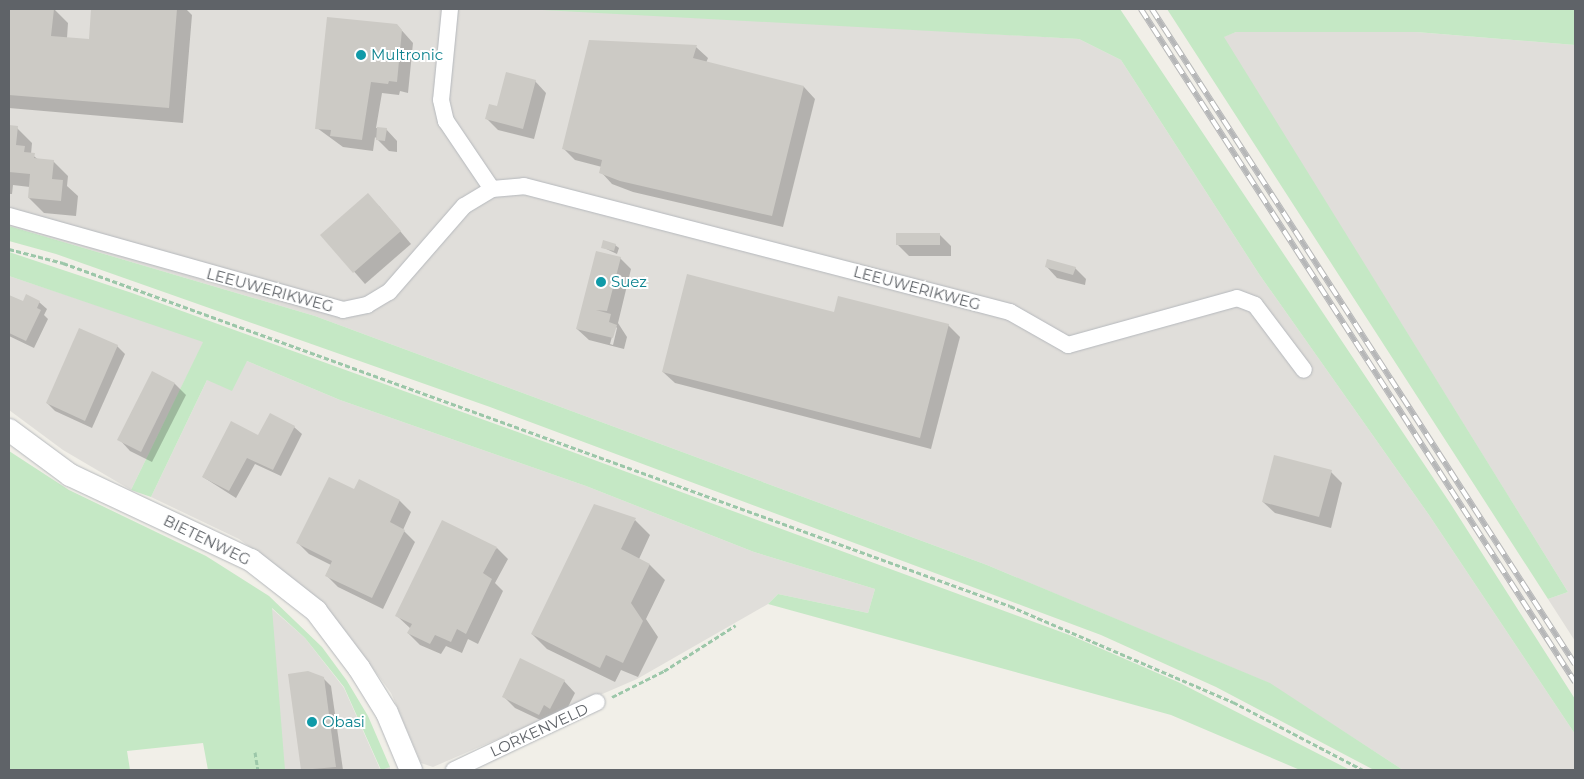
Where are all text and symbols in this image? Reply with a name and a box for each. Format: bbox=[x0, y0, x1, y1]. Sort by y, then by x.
place label: Multronic bbox=[371, 46, 443, 64]
marker: Multronic bbox=[355, 49, 367, 61]
street label: LEEUWERIKWEG bbox=[852, 262, 982, 314]
street label: LEEUWERIKWEG bbox=[205, 264, 335, 316]
place label: Suez bbox=[611, 273, 647, 291]
marker: Suez bbox=[595, 276, 607, 288]
street label: BIETENWEG bbox=[161, 511, 253, 569]
street label: LORKENVELD bbox=[487, 699, 591, 761]
place label: Obasi bbox=[322, 713, 365, 731]
marker: Obasi bbox=[306, 716, 318, 728]

